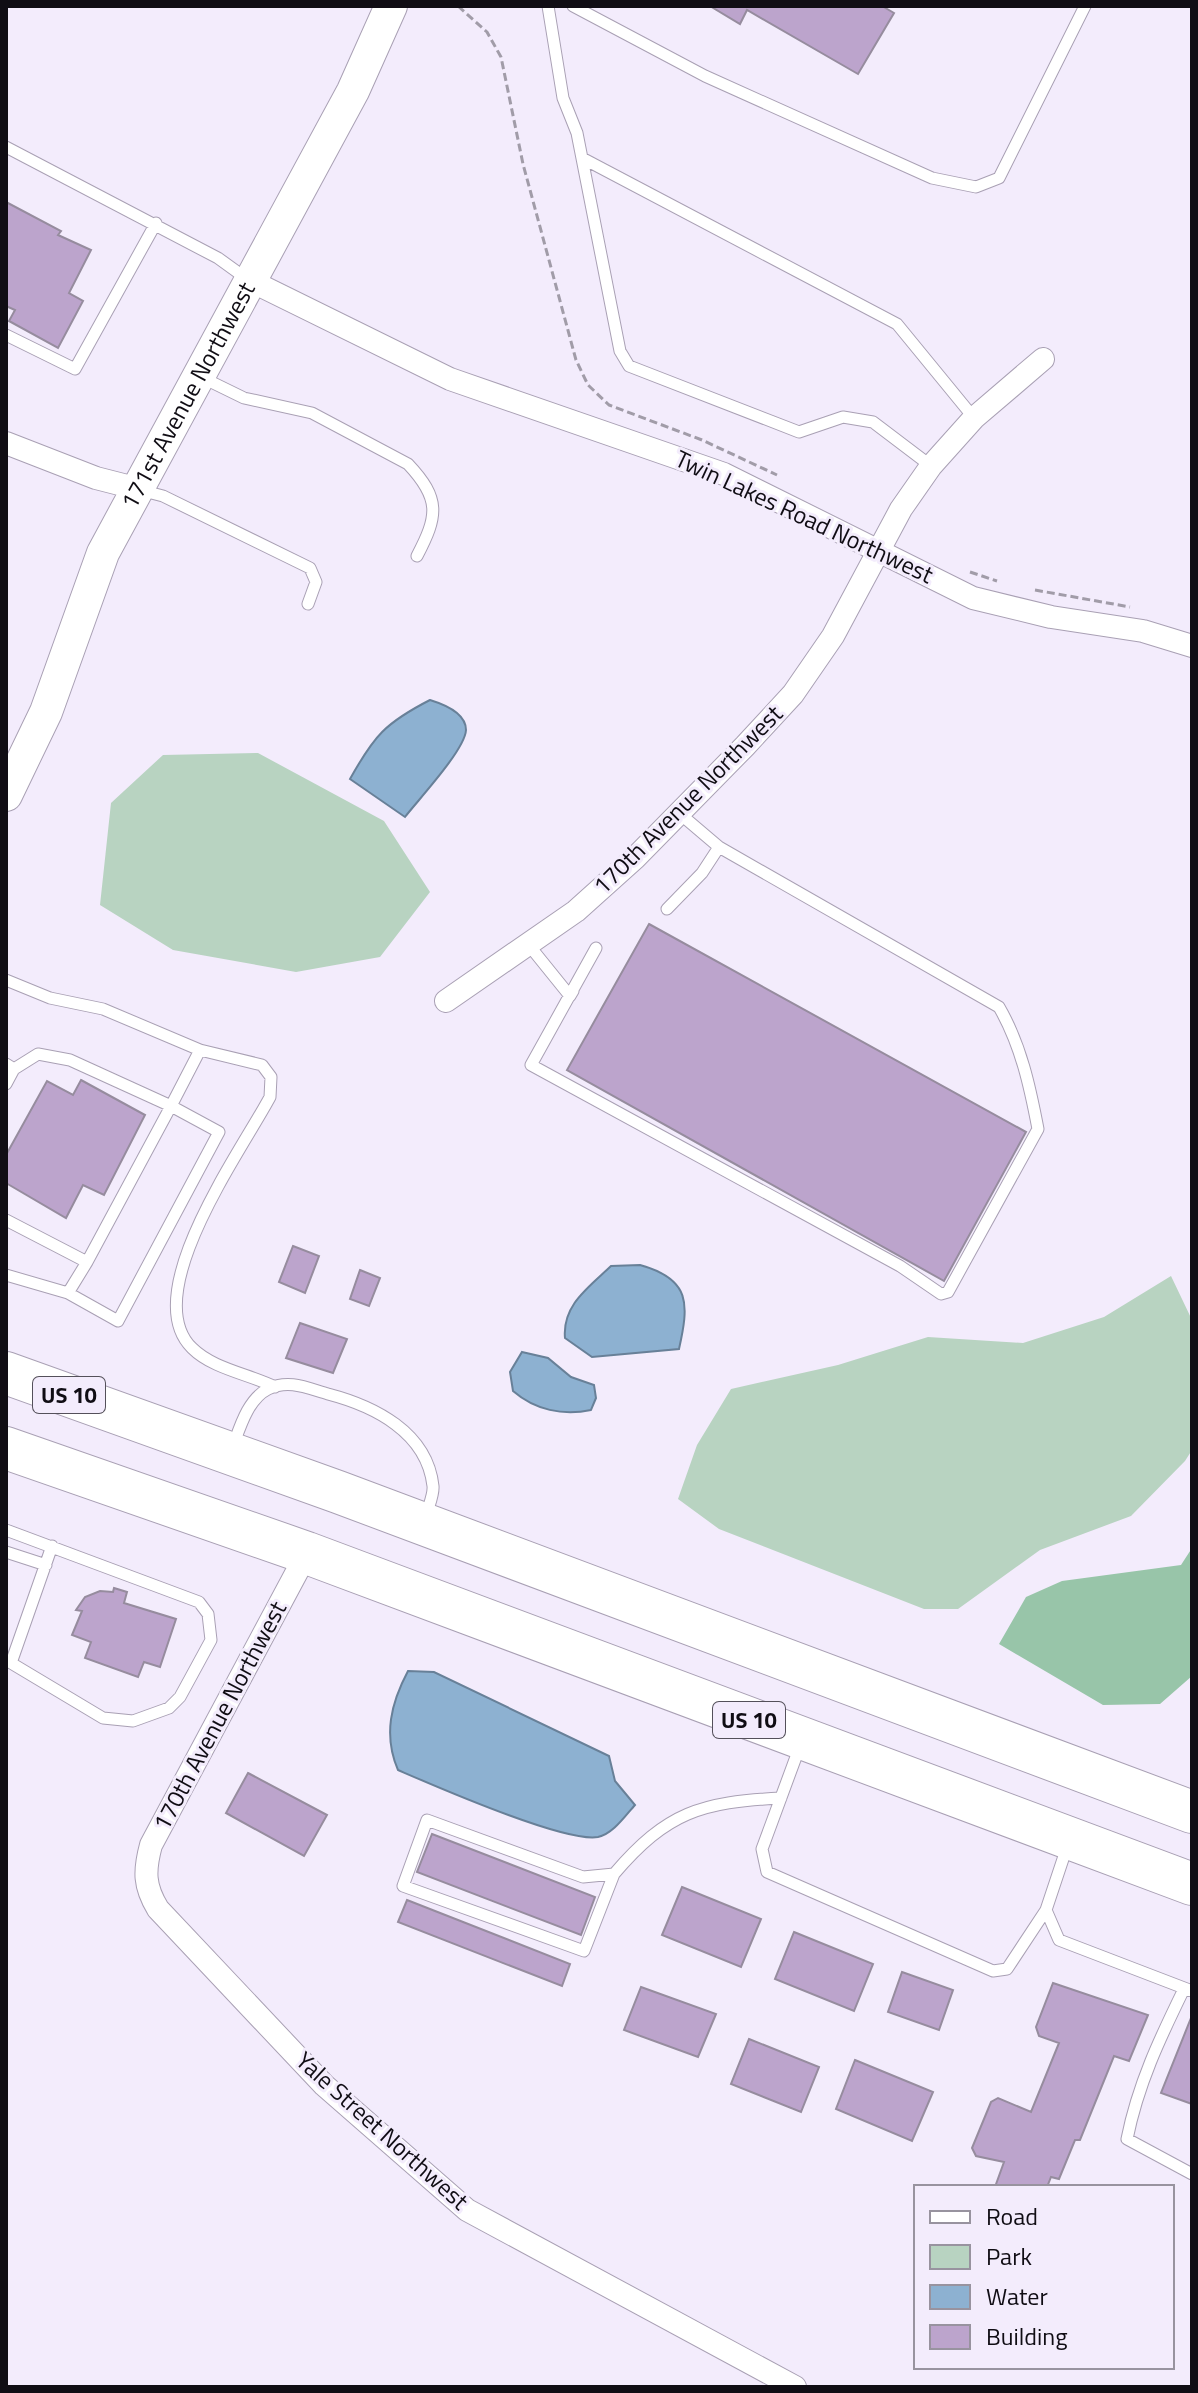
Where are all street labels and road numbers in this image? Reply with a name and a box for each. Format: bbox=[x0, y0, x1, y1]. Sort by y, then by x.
street label: 171st Avenue Northwest bbox=[111, 274, 264, 515]
street label: Twin Lakes Road Northwest bbox=[669, 440, 940, 592]
street label: 170th Avenue Northwest bbox=[584, 696, 791, 902]
road number: US 10 bbox=[33, 1377, 105, 1413]
street label: 170th Avenue Northwest bbox=[143, 1594, 295, 1837]
road number: US 10 bbox=[713, 1702, 785, 1738]
street label: Yale Street Northwest bbox=[288, 2043, 477, 2218]

